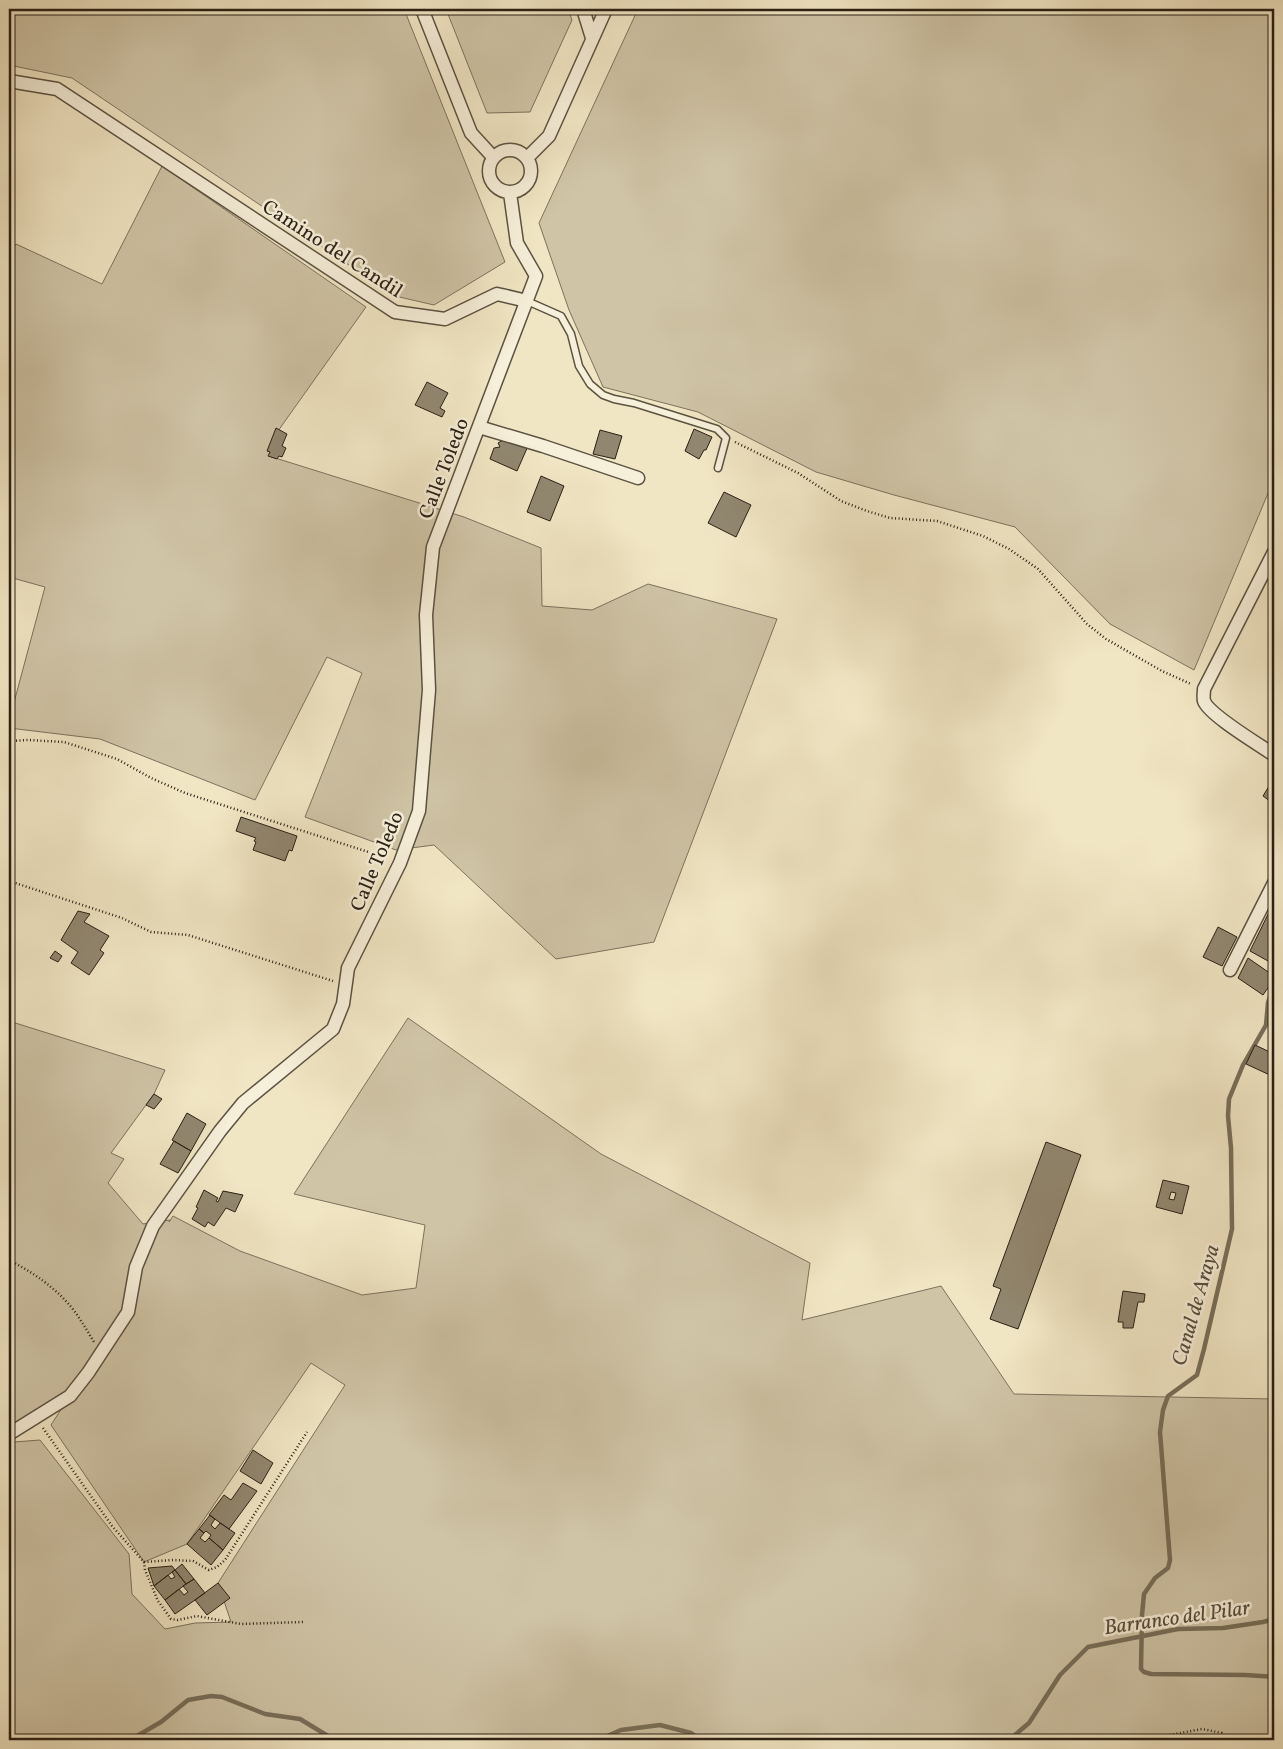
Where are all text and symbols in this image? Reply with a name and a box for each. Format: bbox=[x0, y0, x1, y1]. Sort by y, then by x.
street label: Camino del Candil bbox=[256, 194, 408, 306]
street label: Calle Toledo bbox=[413, 414, 477, 523]
street label: Calle Toledo bbox=[344, 808, 411, 916]
water label: Canal de Araya bbox=[1165, 1241, 1228, 1369]
water label: Barranco del Pilar bbox=[1102, 1594, 1252, 1643]

